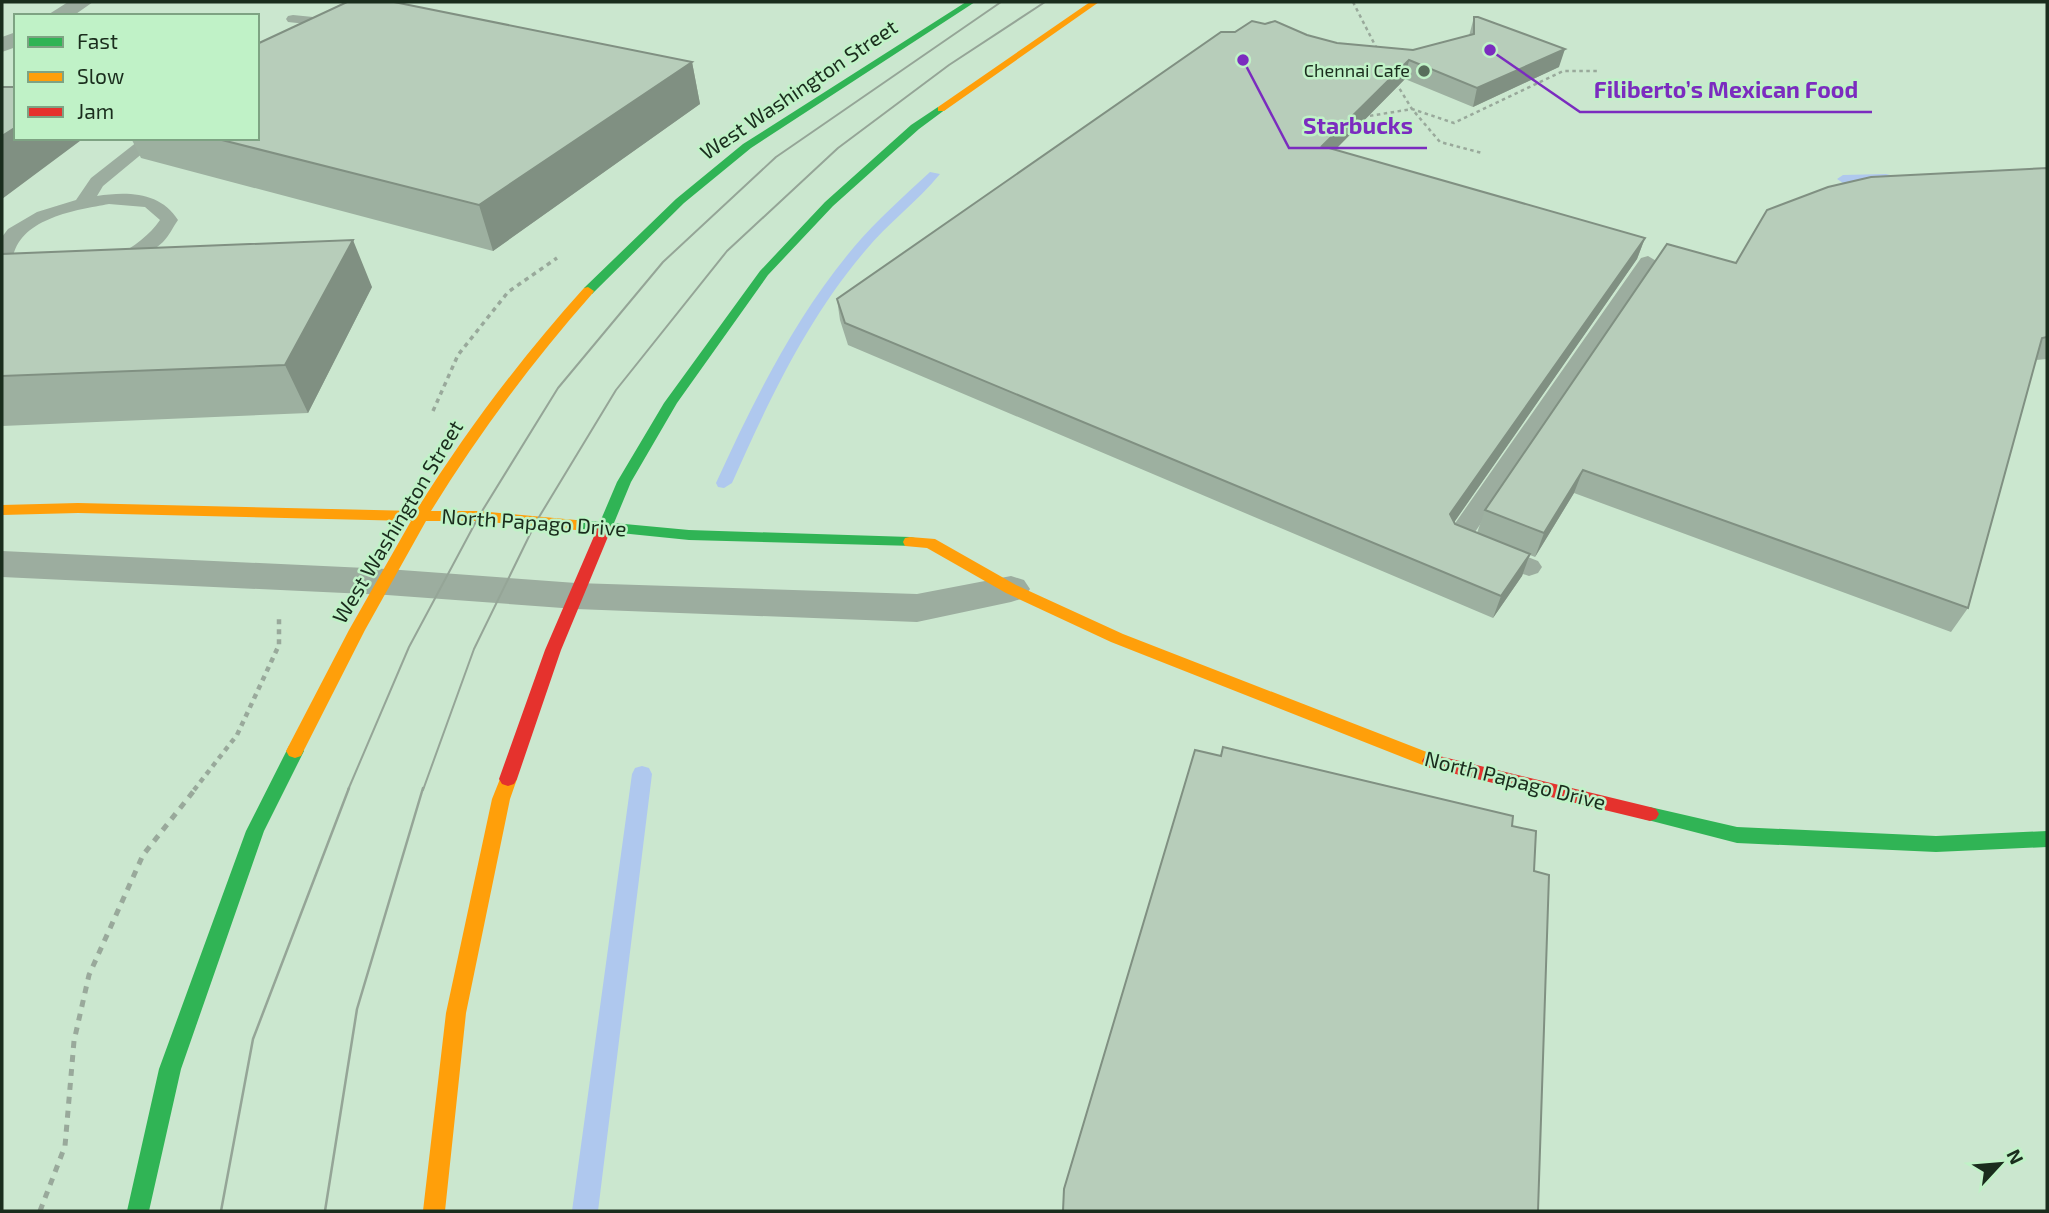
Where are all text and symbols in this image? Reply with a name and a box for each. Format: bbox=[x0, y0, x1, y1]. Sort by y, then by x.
street label: West Washington Street bbox=[695, 13, 901, 164]
legend bbox=[14, 14, 259, 140]
text: Fast bbox=[77, 28, 118, 53]
place label: Chennai Cafe bbox=[1304, 59, 1410, 81]
text: Slow bbox=[77, 63, 124, 88]
marker: Chennai Cafe bbox=[1416, 63, 1432, 79]
callout: Filiberto’s Mexican Food bbox=[1580, 68, 1872, 112]
text: Filiberto’s Mexican Food bbox=[1594, 75, 1858, 103]
text: Jam bbox=[77, 98, 114, 123]
callout: Starbucks bbox=[1289, 104, 1427, 148]
text: Starbucks bbox=[1303, 111, 1413, 139]
street label: West Washington Street bbox=[326, 415, 467, 627]
street label: North Papago Drive bbox=[441, 503, 628, 540]
street label: North Papago Drive bbox=[1422, 745, 1608, 814]
north arrow bbox=[1965, 1129, 2035, 1199]
text: N bbox=[2002, 1145, 2029, 1168]

